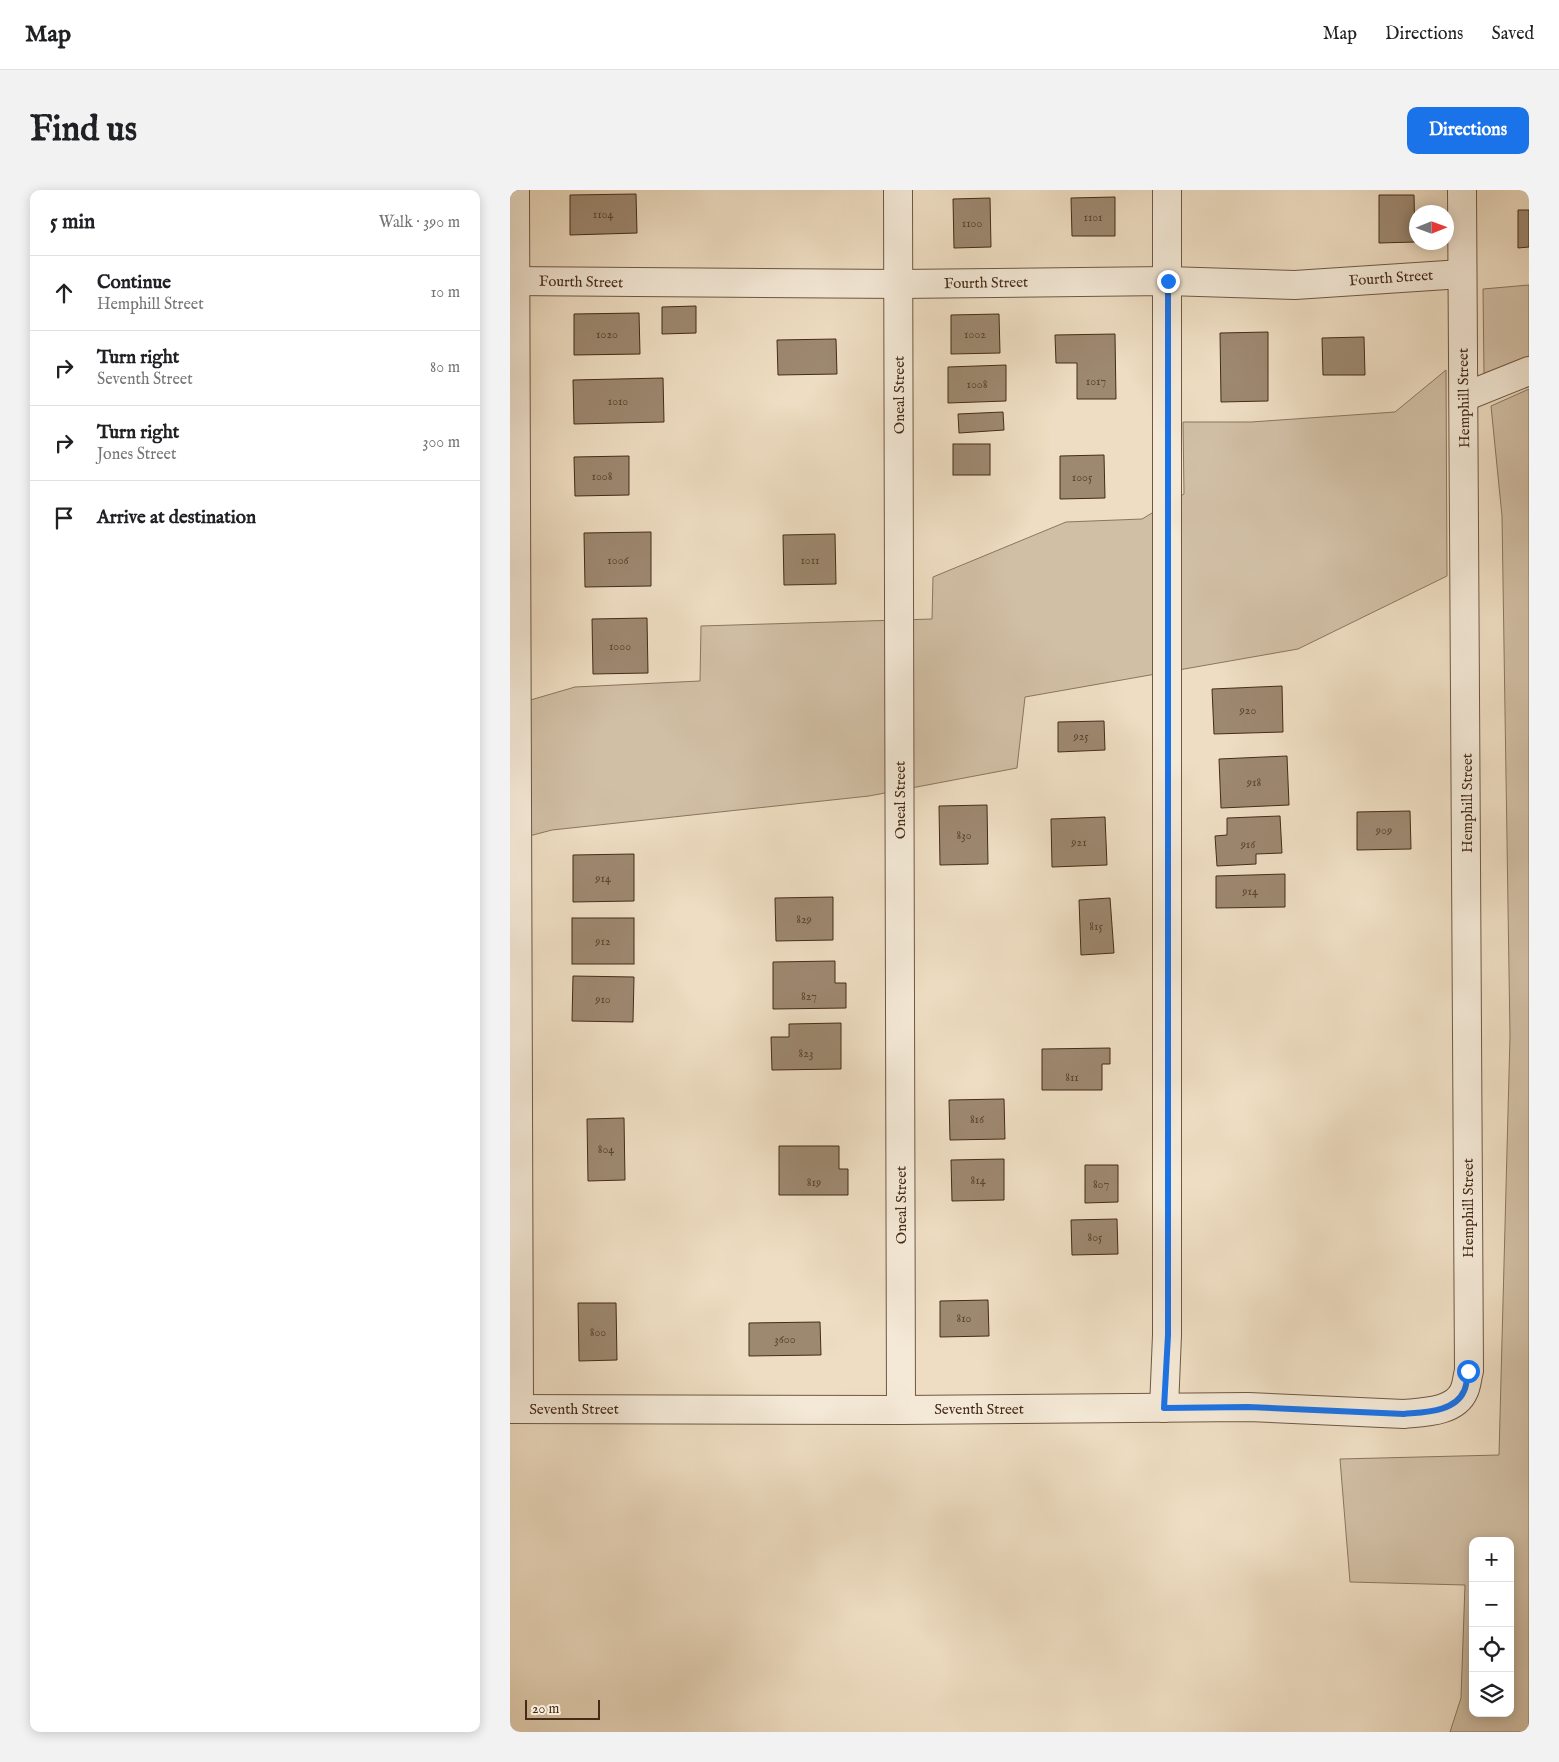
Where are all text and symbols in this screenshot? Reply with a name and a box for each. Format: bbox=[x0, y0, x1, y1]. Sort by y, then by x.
text: Map bbox=[25, 19, 71, 50]
text: Map bbox=[1323, 23, 1357, 46]
text: Directions bbox=[1385, 23, 1463, 46]
text: Saved bbox=[1491, 23, 1534, 46]
button: Directions bbox=[1407, 107, 1529, 154]
text: Find us bbox=[30, 108, 137, 153]
north arrow bbox=[1409, 205, 1454, 250]
house number: 1104 bbox=[593, 207, 613, 222]
text: 5 min bbox=[50, 209, 95, 236]
house number: 1101 bbox=[1083, 210, 1103, 225]
text: Walk · 390 m bbox=[379, 213, 460, 233]
house number: 1100 bbox=[962, 216, 982, 231]
street label: Fourth Street bbox=[1348, 266, 1434, 290]
route end bbox=[1157, 270, 1180, 293]
text: Continue bbox=[97, 271, 171, 295]
street label: Fourth Street bbox=[539, 272, 623, 292]
street label: Fourth Street bbox=[944, 273, 1028, 293]
icon: ahead bbox=[50, 279, 78, 307]
text: 10 m bbox=[430, 283, 460, 303]
text: Hemphill Street bbox=[97, 295, 204, 315]
house number: 1020 bbox=[596, 327, 618, 342]
house number: 1002 bbox=[964, 327, 986, 342]
text: Turn right bbox=[97, 346, 179, 370]
street label: Hemphill Street bbox=[1454, 348, 1474, 448]
icon: right bbox=[50, 354, 78, 382]
street label: Oneal Street bbox=[890, 356, 909, 434]
text: 80 m bbox=[430, 358, 460, 378]
text: Seventh Street bbox=[97, 370, 193, 390]
house number: 1017 bbox=[1086, 374, 1106, 389]
house number: 1008 bbox=[967, 377, 988, 392]
house number: 1010 bbox=[608, 394, 628, 409]
text: Turn right bbox=[97, 421, 179, 445]
icon: right bbox=[50, 429, 78, 457]
text: 300 m bbox=[422, 433, 460, 453]
text: Jones Street bbox=[97, 445, 176, 465]
house number: 1008 bbox=[592, 469, 613, 484]
house number: 1005 bbox=[1072, 470, 1093, 485]
icon: arrive bbox=[50, 504, 78, 532]
text: Arrive at destination bbox=[97, 506, 256, 530]
house number: 1006 bbox=[607, 553, 630, 568]
house number: 1011 bbox=[800, 553, 820, 568]
house number: 1000 bbox=[609, 639, 631, 654]
house number: 920 bbox=[1239, 703, 1256, 718]
house number: 925 bbox=[1072, 729, 1089, 744]
street label: Hemphill Street bbox=[1458, 753, 1477, 853]
street label: Oneal Street bbox=[891, 761, 910, 839]
house number: 918 bbox=[1246, 775, 1261, 790]
house number: 909 bbox=[1375, 823, 1392, 838]
house number: 830 bbox=[956, 828, 972, 843]
house number: 921 bbox=[1070, 835, 1087, 850]
house number: 916 bbox=[1240, 837, 1256, 852]
house number: 914 bbox=[594, 871, 611, 886]
house number: 914 bbox=[1241, 884, 1258, 899]
house number: 829 bbox=[796, 912, 812, 927]
house number: 815 bbox=[1089, 919, 1103, 934]
house number: 912 bbox=[594, 934, 611, 949]
house number: 827 bbox=[801, 989, 817, 1004]
house number: 910 bbox=[594, 992, 611, 1007]
house number: 823 bbox=[799, 1046, 813, 1061]
house number: 811 bbox=[1065, 1070, 1079, 1085]
house number: 816 bbox=[970, 1112, 985, 1127]
house number: 804 bbox=[598, 1142, 614, 1157]
street label: Hemphill Street bbox=[1459, 1158, 1478, 1258]
street label: Oneal Street bbox=[892, 1166, 911, 1244]
house number: 814 bbox=[970, 1173, 986, 1188]
house number: 819 bbox=[807, 1175, 821, 1190]
house number: 807 bbox=[1093, 1177, 1109, 1192]
house number: 805 bbox=[1088, 1230, 1103, 1245]
house number: 810 bbox=[956, 1311, 972, 1326]
house number: 800 bbox=[590, 1325, 606, 1340]
house number: 3600 bbox=[774, 1332, 796, 1347]
route start bbox=[1457, 1360, 1480, 1383]
street label: Seventh Street bbox=[529, 1400, 619, 1419]
street label: Seventh Street bbox=[934, 1400, 1024, 1419]
map controls bbox=[1469, 1537, 1514, 1717]
button: + bbox=[1469, 1537, 1514, 1582]
button: − bbox=[1469, 1582, 1514, 1627]
button: locate bbox=[1469, 1627, 1514, 1672]
button: layers bbox=[1469, 1672, 1514, 1717]
scale bar bbox=[525, 1697, 600, 1720]
text: 20 m bbox=[532, 1700, 559, 1718]

